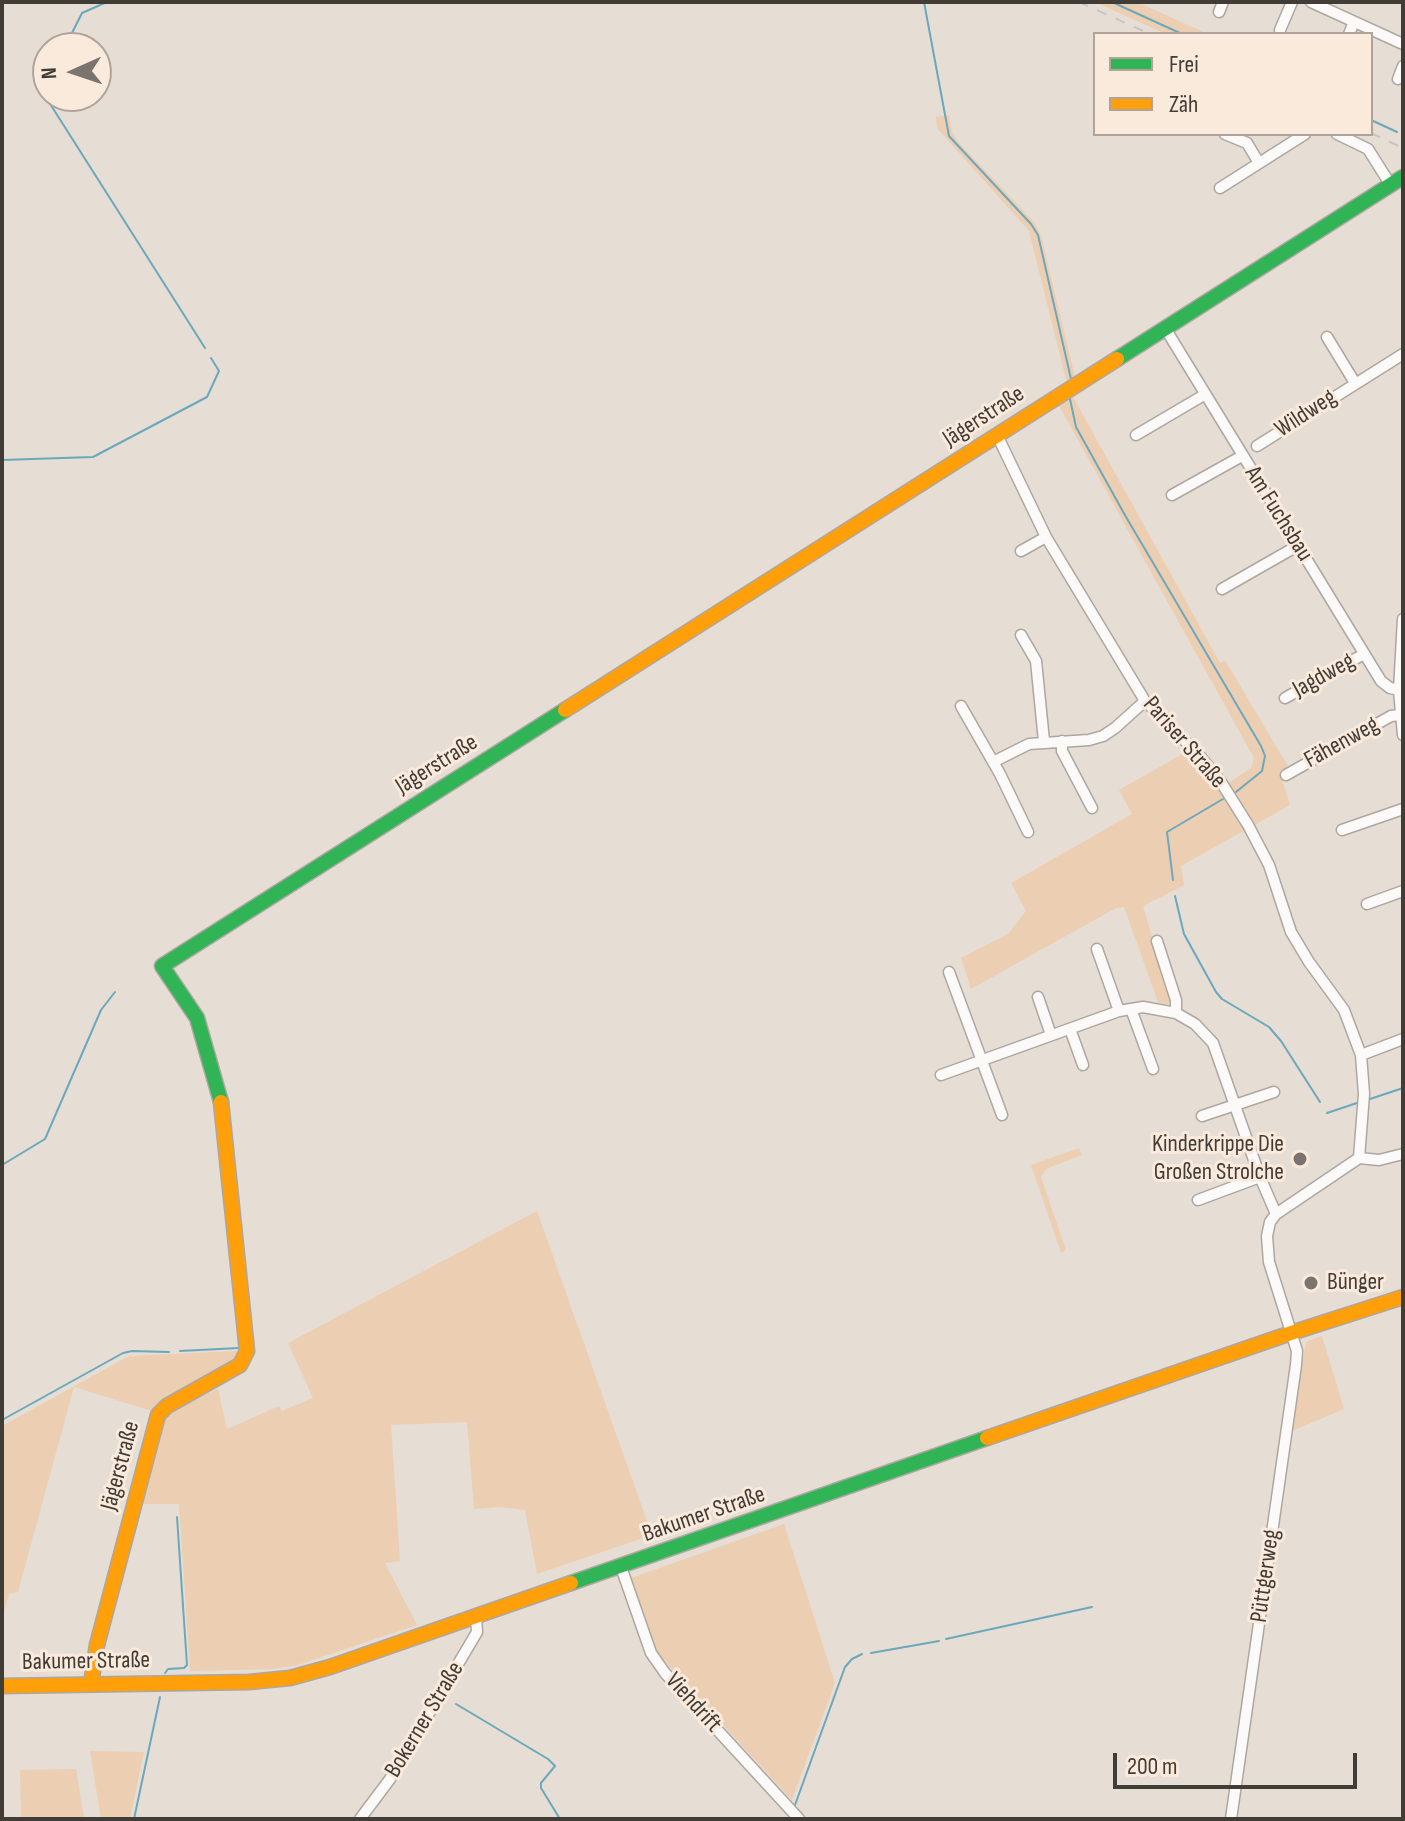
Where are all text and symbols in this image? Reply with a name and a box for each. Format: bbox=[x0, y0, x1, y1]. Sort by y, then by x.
north arrow bbox=[32, 32, 112, 112]
legend bbox=[1093, 32, 1373, 136]
text: Frei bbox=[1169, 50, 1199, 79]
text: N bbox=[36, 67, 63, 80]
text: Zäh bbox=[1169, 90, 1198, 119]
street label: Jägerstraße bbox=[938, 380, 1030, 454]
street label: Wildweg bbox=[1270, 384, 1342, 444]
street label: Am Fuchsbau bbox=[1238, 461, 1318, 567]
street label: Jagdweg bbox=[1288, 647, 1360, 705]
street label: Pariser Straße bbox=[1136, 691, 1232, 795]
street label: Fähenweg bbox=[1300, 711, 1384, 775]
street label: Jägerstraße bbox=[391, 729, 483, 801]
place label: Kinderkrippe Die Großen Strolche bbox=[1152, 1131, 1284, 1187]
marker: Kinderkrippe Die Großen Strolche bbox=[1291, 1150, 1309, 1168]
place label: Bünger bbox=[1327, 1269, 1384, 1297]
marker: Bünger bbox=[1302, 1274, 1320, 1292]
street label: Jägerstraße bbox=[95, 1418, 147, 1514]
street label: Bakumer Straße bbox=[639, 1481, 769, 1549]
street label: Püttgerweg bbox=[1245, 1528, 1287, 1624]
street label: Bakumer Straße bbox=[22, 1646, 150, 1678]
street label: Bokerner Straße bbox=[379, 1657, 471, 1783]
street label: Viehdrift bbox=[659, 1667, 727, 1739]
scale bar bbox=[1117, 1737, 1361, 1787]
text: 200 m bbox=[1127, 1752, 1178, 1781]

